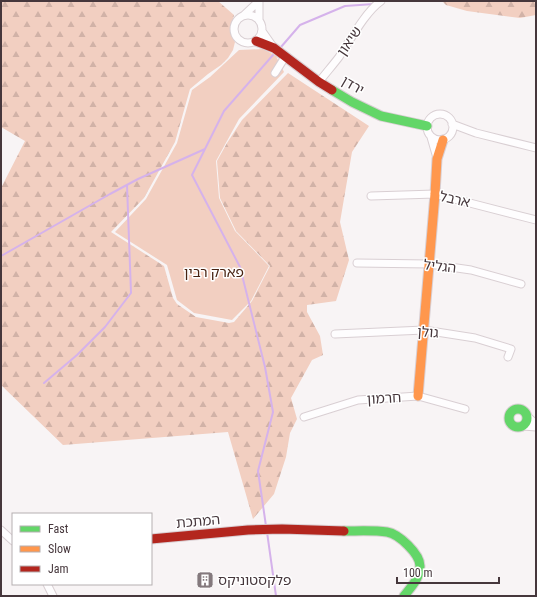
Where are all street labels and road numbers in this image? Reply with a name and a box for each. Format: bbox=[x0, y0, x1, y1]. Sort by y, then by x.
street label: שיאון bbox=[333, 23, 365, 59]
street label: ירדן bbox=[339, 72, 367, 98]
street label: ארבל bbox=[438, 188, 472, 210]
street label: הגליל bbox=[423, 256, 457, 276]
street label: גולן bbox=[417, 323, 439, 341]
street label: חרמון bbox=[366, 389, 402, 407]
street label: המתכת bbox=[175, 511, 221, 531]

